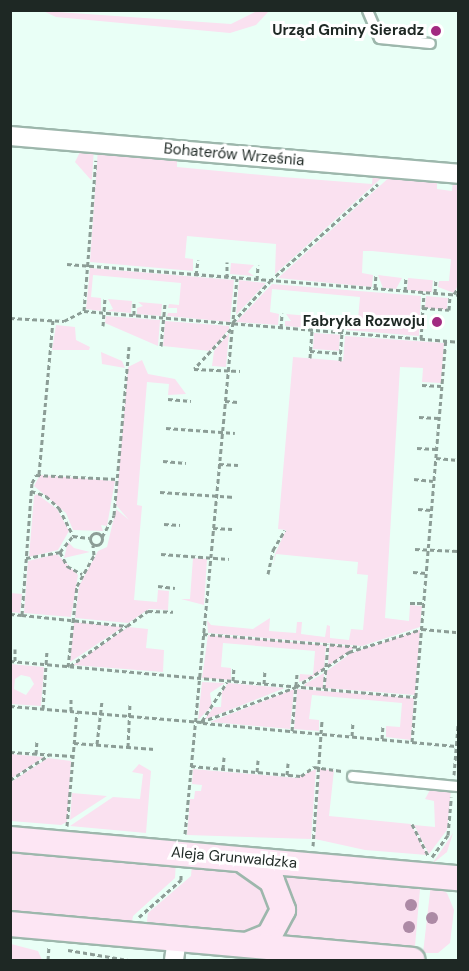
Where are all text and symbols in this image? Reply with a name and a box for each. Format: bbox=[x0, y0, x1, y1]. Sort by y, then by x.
place label: Urząd Gminy Sieradz bbox=[272, 22, 424, 40]
marker: Urząd Gminy Sieradz bbox=[429, 24, 443, 38]
street label: Bohaterów Września bbox=[163, 140, 305, 170]
place label: Fabryka Rozwoju bbox=[303, 313, 425, 331]
marker: Fabryka Rozwoju bbox=[430, 315, 444, 329]
street label: Aleja Grunwaldzka bbox=[170, 844, 298, 872]

